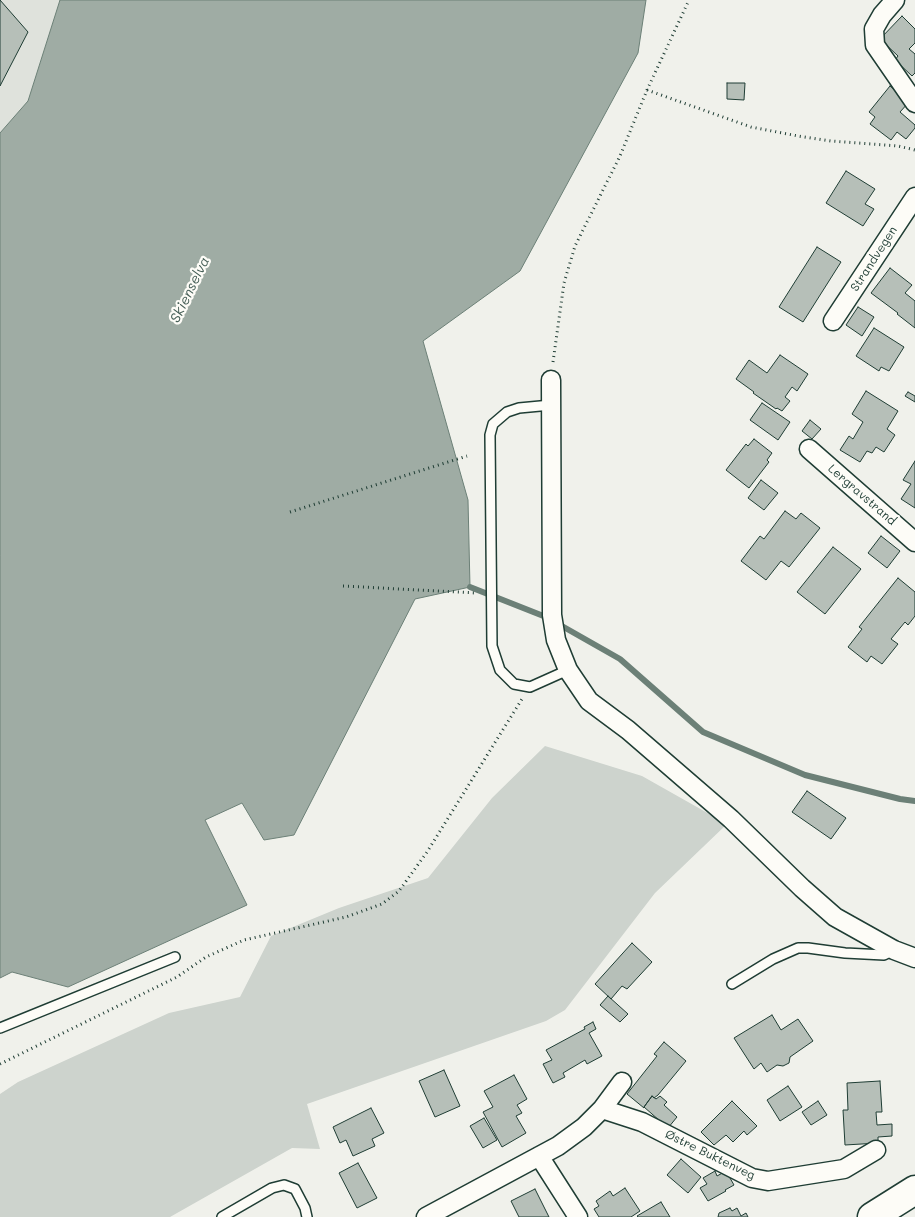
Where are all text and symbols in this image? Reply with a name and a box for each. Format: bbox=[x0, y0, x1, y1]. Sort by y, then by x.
street label: Strandvegen bbox=[848, 224, 900, 294]
water label: Skienselva bbox=[167, 254, 213, 326]
street label: Lergravstrand bbox=[825, 462, 899, 528]
street label: Østre Buktenveg bbox=[663, 1127, 757, 1183]

